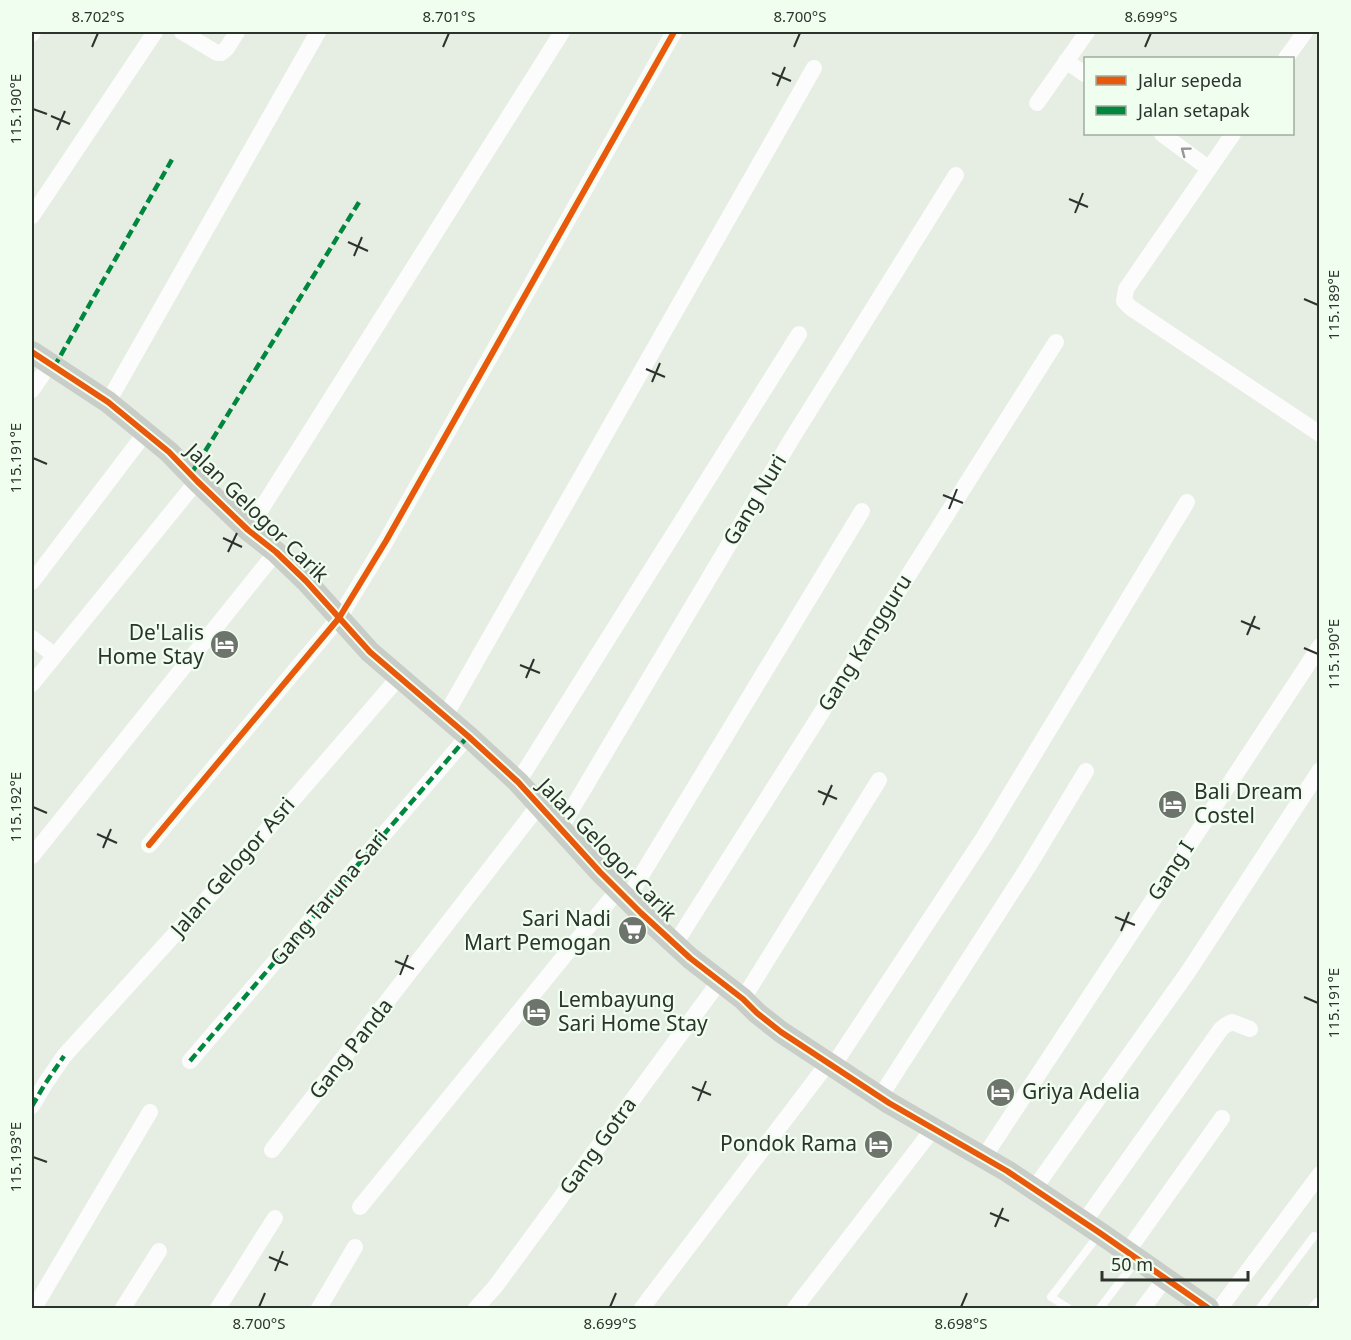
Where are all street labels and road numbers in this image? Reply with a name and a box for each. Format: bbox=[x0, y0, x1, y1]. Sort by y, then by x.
street label: Jalan Gelogor Carik bbox=[179, 435, 336, 588]
street label: Gang Nuri bbox=[716, 449, 792, 550]
street label: Gang Kangguru bbox=[811, 569, 918, 716]
street label: Jalan Gelogor Carik bbox=[531, 770, 684, 927]
street label: Jalan Gelogor Asri bbox=[163, 791, 300, 943]
street label: Gang Taruna Sari bbox=[263, 823, 393, 971]
street label: Gang I bbox=[1141, 835, 1200, 906]
street label: Gang Panda bbox=[302, 992, 398, 1105]
street label: Gang Gotra bbox=[552, 1091, 642, 1200]

